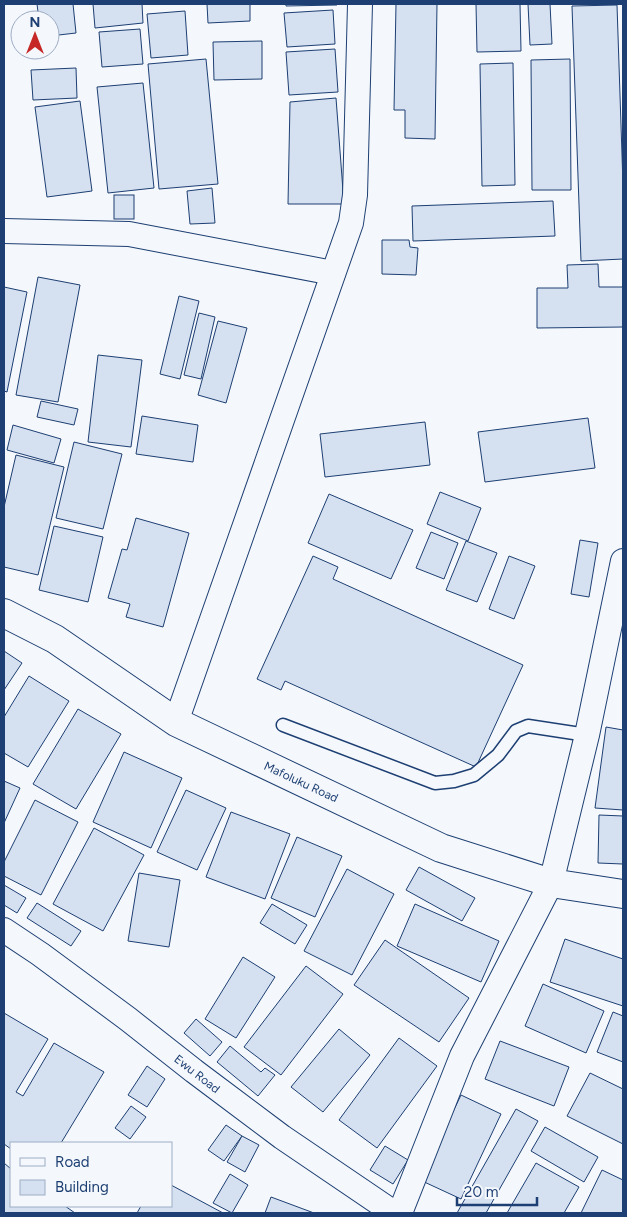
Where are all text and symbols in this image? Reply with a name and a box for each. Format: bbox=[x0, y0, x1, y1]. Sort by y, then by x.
north arrow bbox=[10, 10, 60, 60]
text: N bbox=[30, 14, 40, 31]
street label: Mafoluku Road bbox=[262, 759, 340, 805]
street label: Ewu Road bbox=[171, 1052, 223, 1096]
legend bbox=[10, 1142, 172, 1207]
text: Road bbox=[55, 1153, 90, 1171]
scale bar bbox=[457, 1174, 537, 1206]
text: Building bbox=[55, 1178, 109, 1196]
text: 20 m bbox=[464, 1183, 498, 1201]

